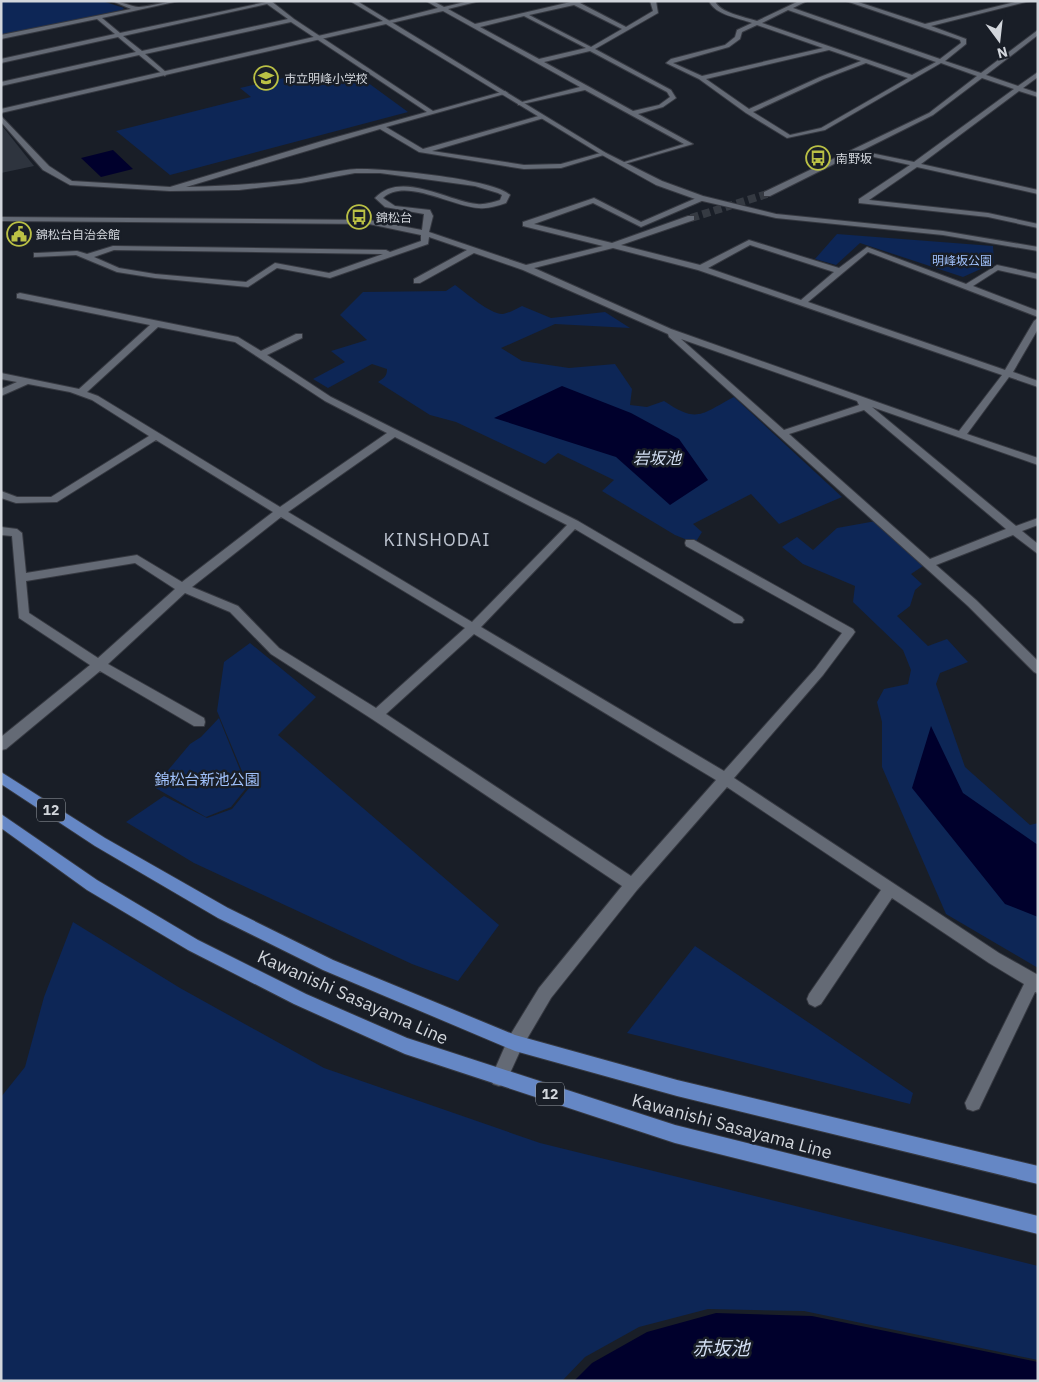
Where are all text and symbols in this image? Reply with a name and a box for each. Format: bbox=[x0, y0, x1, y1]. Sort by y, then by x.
north arrow bbox=[974, 15, 1024, 65]
text: N bbox=[995, 43, 1010, 63]
school or university icon: 市立明峰小学校 bbox=[253, 65, 279, 91]
place label: 市立明峰小学校 bbox=[284, 71, 368, 86]
bus stop icon: 南野坂 bbox=[805, 145, 831, 171]
place label: 南野坂 bbox=[836, 151, 872, 166]
bus stop icon: 錦松台 bbox=[346, 204, 372, 230]
place label: 錦松台 bbox=[376, 210, 412, 225]
public building icon: 錦松台自治会館 bbox=[6, 221, 32, 247]
place label: 錦松台自治会館 bbox=[36, 227, 120, 242]
park label: 明峰坂公園 bbox=[932, 253, 992, 268]
water label: 岩坂池 bbox=[633, 448, 683, 468]
district label: KINSHODAI bbox=[384, 528, 490, 551]
park label: 錦松台新池公園 bbox=[154, 770, 260, 789]
road number: 12 bbox=[37, 798, 65, 822]
street label: Kawanishi Sasayama Line bbox=[254, 945, 452, 1050]
road number: 12 bbox=[536, 1082, 564, 1106]
street label: Kawanishi Sasayama Line bbox=[629, 1088, 835, 1164]
water label: 赤坂池 bbox=[692, 1336, 751, 1360]

